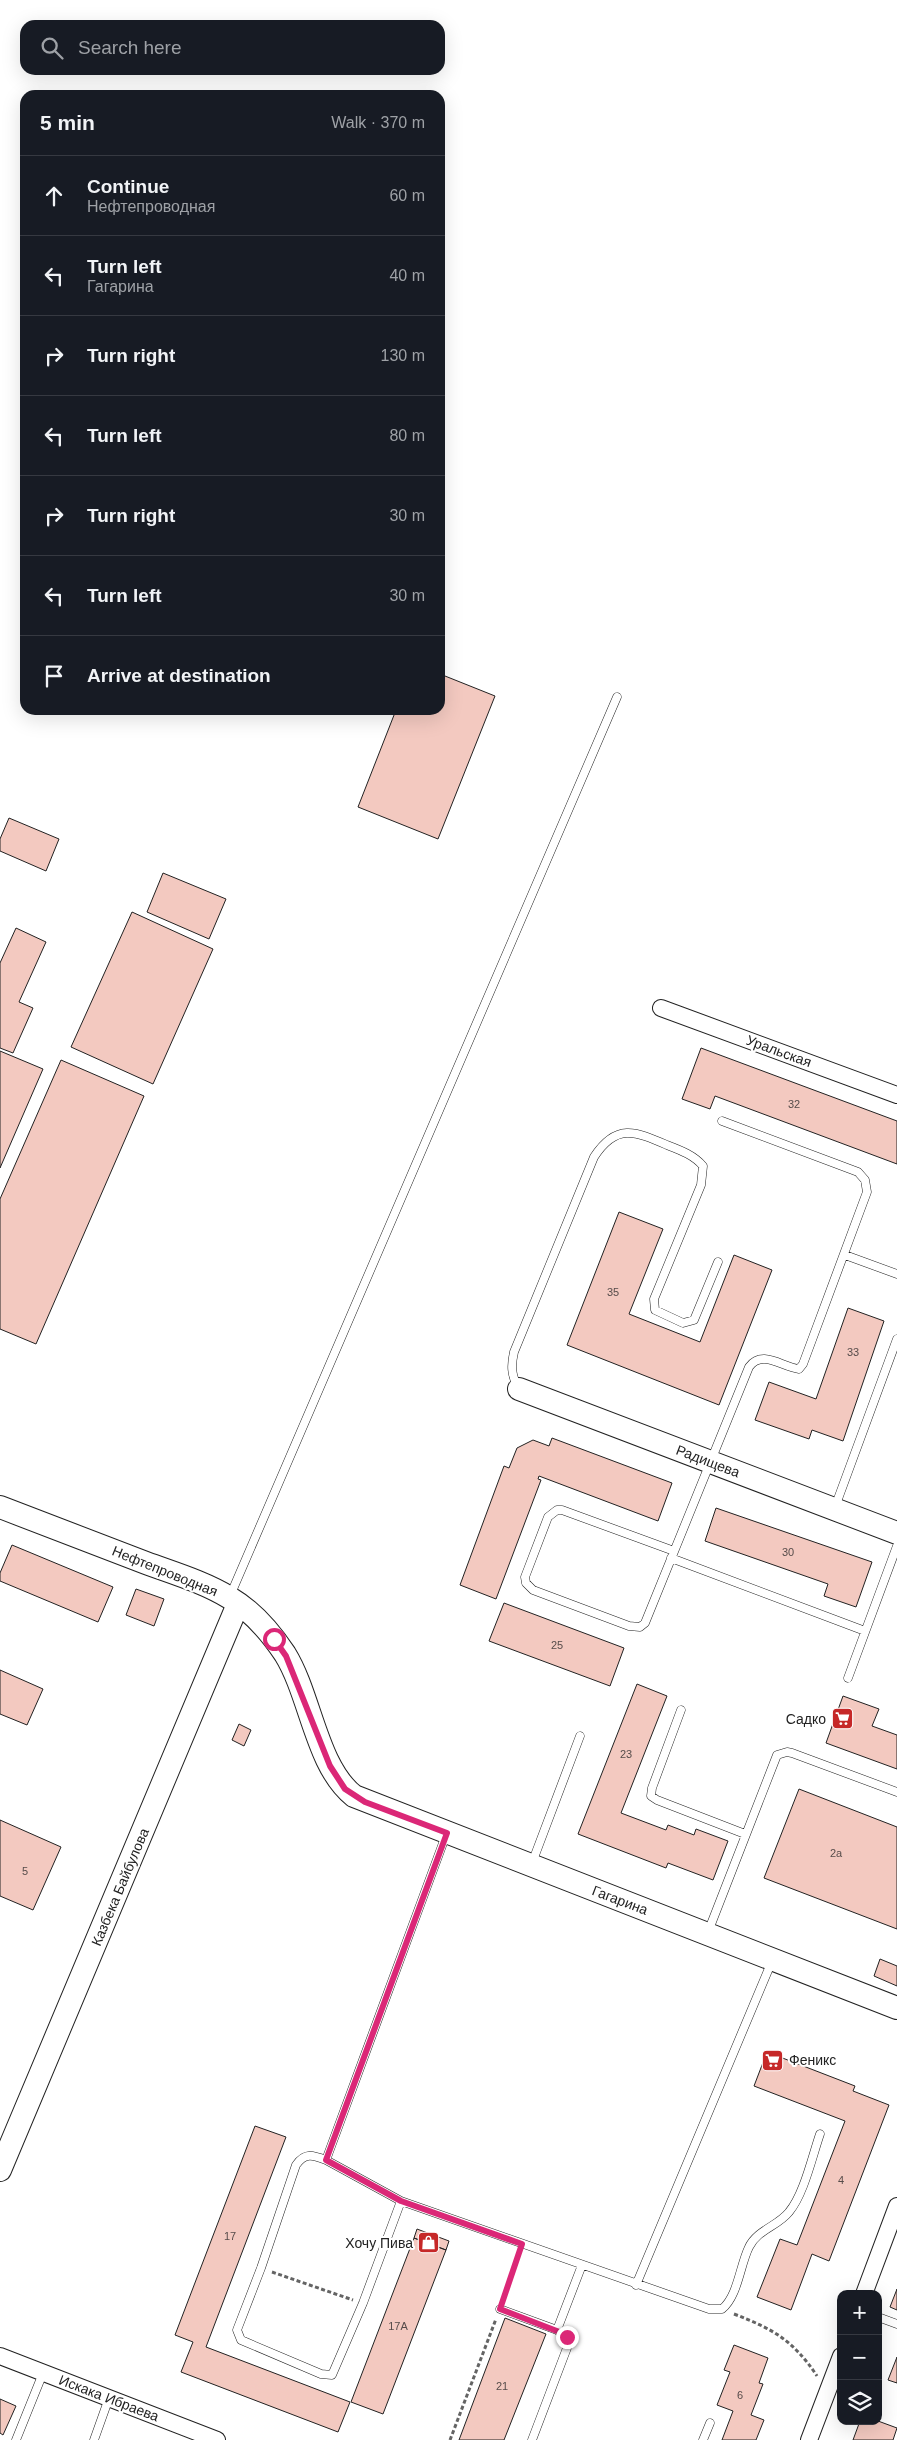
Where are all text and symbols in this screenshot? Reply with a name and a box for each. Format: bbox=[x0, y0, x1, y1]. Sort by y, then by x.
search box bbox=[20, 20, 445, 75]
icon: search bbox=[38, 34, 66, 62]
text: Search here bbox=[78, 37, 182, 58]
text: 5 min bbox=[40, 111, 95, 134]
text: Walk · 370 m bbox=[331, 114, 425, 131]
text: Continue bbox=[87, 176, 169, 197]
icon: ahead bbox=[40, 182, 68, 210]
text: 60 m bbox=[389, 187, 425, 204]
text: Нефтепроводная bbox=[87, 198, 215, 215]
text: Turn left bbox=[87, 256, 162, 277]
icon: left bbox=[40, 262, 68, 290]
text: 40 m bbox=[389, 267, 425, 284]
text: Гагарина bbox=[87, 278, 154, 295]
icon: right bbox=[40, 342, 68, 370]
text: Turn right bbox=[87, 345, 175, 366]
text: 130 m bbox=[381, 347, 425, 364]
icon: left bbox=[40, 422, 68, 450]
text: Turn left bbox=[87, 425, 162, 446]
text: 80 m bbox=[389, 427, 425, 444]
icon: right bbox=[40, 502, 68, 530]
text: Turn right bbox=[87, 505, 175, 526]
text: 30 m bbox=[389, 507, 425, 524]
icon: left bbox=[40, 582, 68, 610]
text: Turn left bbox=[87, 585, 162, 606]
text: 30 m bbox=[389, 587, 425, 604]
icon: arrive bbox=[40, 662, 68, 690]
text: Arrive at destination bbox=[87, 665, 271, 686]
street label: Уральская bbox=[744, 1032, 814, 1070]
house number: 32 bbox=[788, 1098, 800, 1110]
house number: 35 bbox=[607, 1286, 619, 1298]
house number: 33 bbox=[847, 1346, 859, 1358]
street label: Радищева bbox=[674, 1442, 742, 1481]
street label: Нефтепроводная bbox=[110, 1543, 220, 1599]
house number: 30 bbox=[782, 1546, 794, 1558]
route start bbox=[263, 1628, 286, 1651]
house number: 25 bbox=[551, 1639, 563, 1651]
supermarket icon: Садко bbox=[830, 1707, 854, 1731]
place label: Садко bbox=[786, 1711, 826, 1727]
house number: 23 bbox=[620, 1748, 632, 1760]
street label: Казбека Байбулова bbox=[88, 1826, 152, 1948]
house number: 2а bbox=[830, 1847, 843, 1859]
house number: 5 bbox=[22, 1865, 28, 1877]
street label: Гагарина bbox=[590, 1882, 650, 1918]
supermarket icon: Феникс bbox=[761, 2048, 785, 2072]
place label: Феникс bbox=[789, 2052, 836, 2068]
house number: 4 bbox=[838, 2174, 844, 2186]
house number: 17 bbox=[224, 2230, 236, 2242]
shop icon: Хочу Пива bbox=[417, 2231, 441, 2255]
place label: Хочу Пива bbox=[345, 2235, 413, 2251]
map controls bbox=[837, 2290, 882, 2425]
button: + bbox=[837, 2290, 882, 2335]
house number: 17А bbox=[388, 2320, 408, 2332]
route end bbox=[556, 2326, 579, 2349]
button: − bbox=[837, 2335, 882, 2380]
street label: Искака Ибраева bbox=[57, 2372, 161, 2425]
house number: 21 bbox=[496, 2380, 508, 2392]
button: layers bbox=[837, 2380, 882, 2425]
house number: 6 bbox=[737, 2389, 743, 2401]

